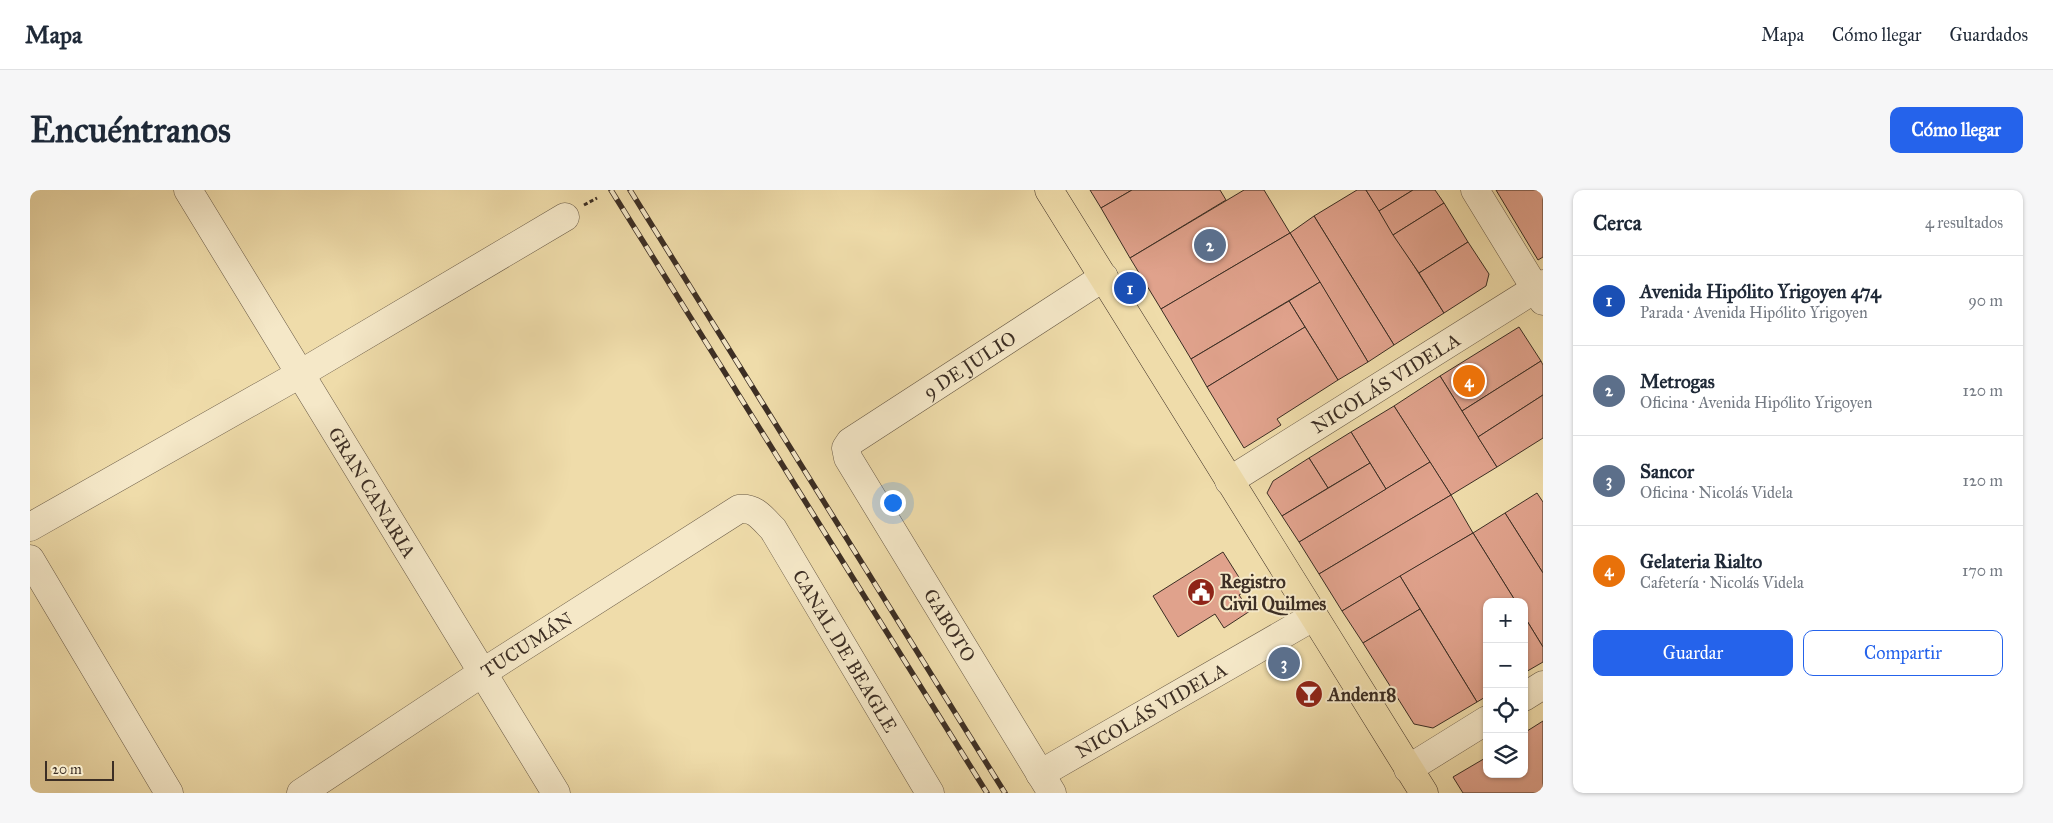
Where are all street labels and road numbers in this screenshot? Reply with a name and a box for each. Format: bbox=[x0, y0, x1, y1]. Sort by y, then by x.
street label: 9 DE JULIO bbox=[919, 326, 1020, 403]
street label: NICOLÁS VIDELA bbox=[1307, 328, 1465, 438]
street label: GRAN CANARIA bbox=[323, 423, 421, 562]
street label: CANAL DE BEAGLE bbox=[788, 566, 902, 737]
street label: GABOTO bbox=[919, 585, 980, 666]
street label: TUCUMÁN bbox=[477, 607, 577, 683]
street label: NICOLÁS VIDELA bbox=[1071, 658, 1231, 763]

